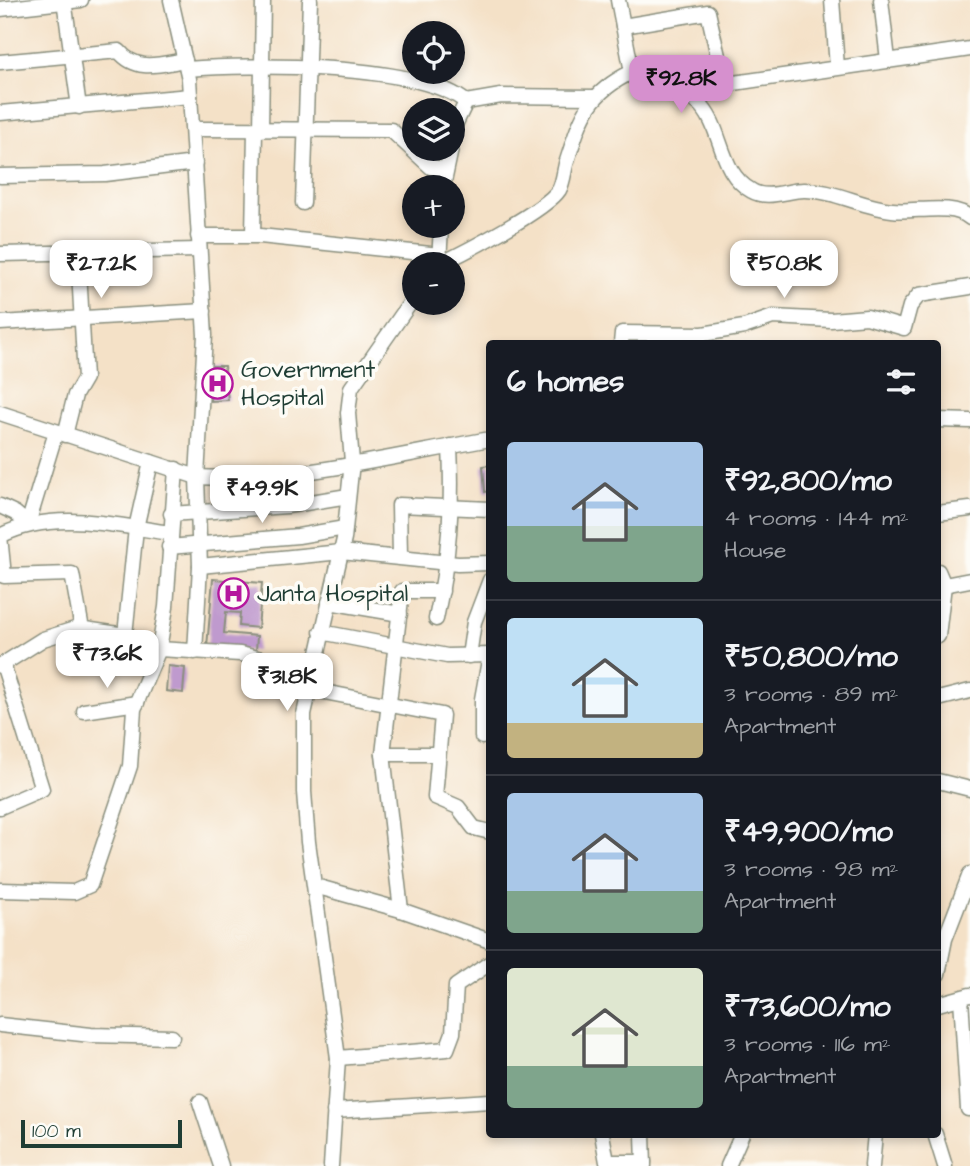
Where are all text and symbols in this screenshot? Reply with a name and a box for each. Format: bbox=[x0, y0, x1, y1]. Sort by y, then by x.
map controls bbox=[402, 21, 465, 315]
button: locate bbox=[402, 21, 465, 84]
pin: ₹92.8K bbox=[624, 55, 738, 115]
text: ₹92.8K bbox=[645, 62, 717, 94]
button: layers bbox=[402, 98, 465, 161]
button: + bbox=[402, 175, 465, 238]
pin: ₹27.2K bbox=[44, 240, 158, 300]
pin: ₹50.8K bbox=[727, 240, 841, 300]
text: ₹27.2K bbox=[66, 247, 136, 279]
text: ₹50.8K bbox=[746, 247, 822, 279]
button: − bbox=[402, 252, 465, 315]
place label: Government Hospital bbox=[241, 353, 375, 415]
text: 6 homes bbox=[507, 361, 624, 403]
icon: filters bbox=[882, 363, 920, 401]
hospital icon: Government Hospital bbox=[201, 367, 235, 401]
text: ₹92,800/mo bbox=[724, 460, 892, 502]
pin: ₹49.9K bbox=[205, 466, 319, 525]
icon: home bbox=[563, 470, 647, 554]
text: ₹49.9K bbox=[226, 472, 298, 504]
text: 4 rooms · 144 m² bbox=[724, 502, 909, 534]
text: House bbox=[724, 534, 787, 566]
hospital icon: Janta Hospital bbox=[217, 577, 251, 611]
place label: Janta Hospital bbox=[257, 577, 408, 611]
pin: ₹73.6K bbox=[50, 630, 164, 690]
text: ₹50,800/mo bbox=[724, 636, 898, 678]
text: ₹73.6K bbox=[72, 637, 142, 669]
icon: home bbox=[563, 646, 647, 730]
pin: ₹31.8K bbox=[230, 654, 344, 713]
text: ₹31.8K bbox=[257, 660, 317, 692]
text: 3 rooms · 89 m² bbox=[724, 678, 898, 710]
text: Apartment bbox=[724, 710, 836, 742]
text: ₹49,900/mo bbox=[724, 811, 893, 853]
icon: home bbox=[563, 821, 647, 905]
text: 3 rooms · 98 m² bbox=[724, 853, 898, 885]
text: Apartment bbox=[724, 885, 836, 917]
text: ₹73,600/mo bbox=[724, 986, 891, 1028]
icon: home bbox=[563, 996, 647, 1080]
text: 3 rooms · 116 m² bbox=[724, 1028, 891, 1060]
text: Apartment bbox=[724, 1060, 836, 1092]
scale bar bbox=[21, 1117, 182, 1149]
text: 100 m bbox=[32, 1118, 81, 1145]

